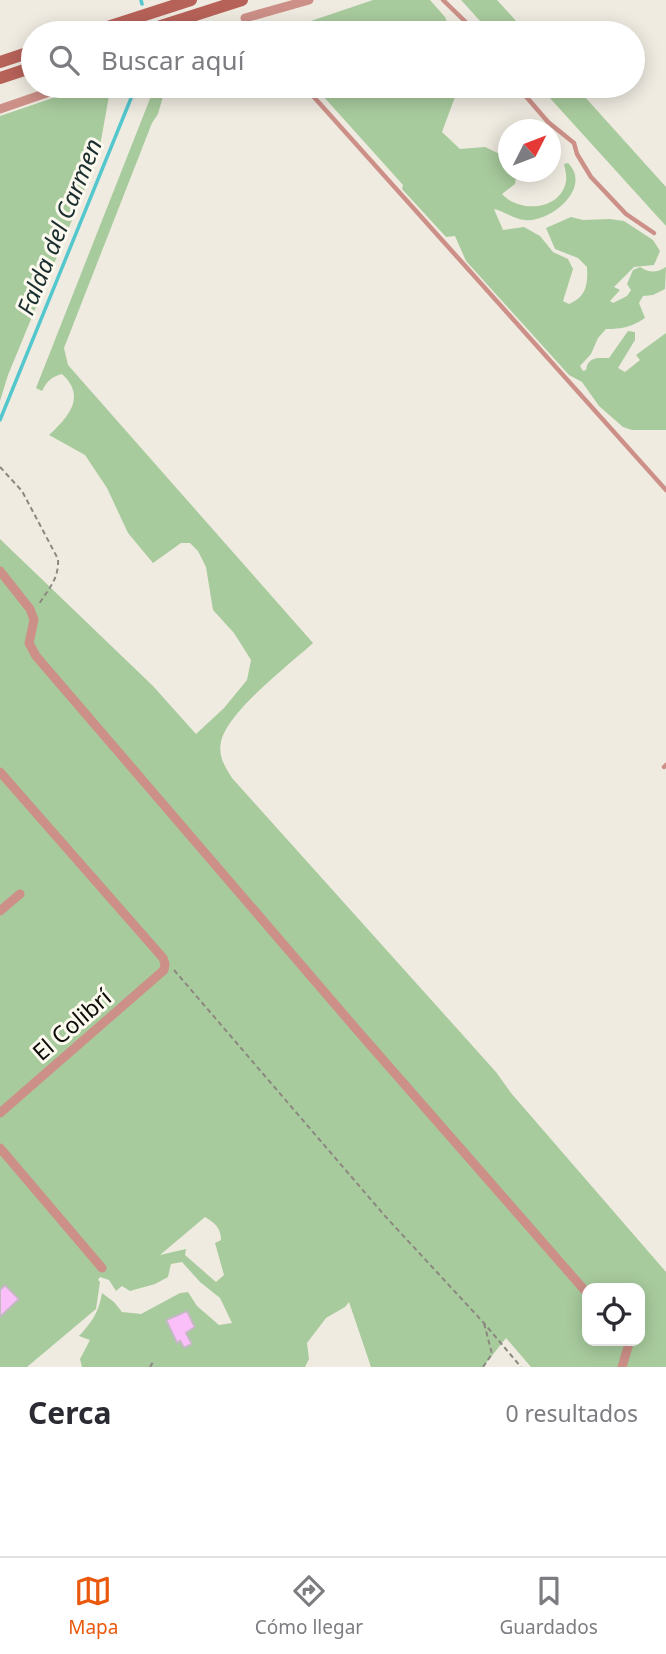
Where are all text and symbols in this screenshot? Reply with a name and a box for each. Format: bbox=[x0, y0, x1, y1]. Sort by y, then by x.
search box bbox=[21, 21, 645, 98]
icon: search bbox=[45, 41, 83, 79]
text: Buscar aquí bbox=[101, 42, 244, 78]
north arrow bbox=[498, 119, 561, 182]
water label: Falda del Carmen bbox=[8, 133, 109, 320]
street label: El Colibrí bbox=[25, 980, 118, 1067]
map controls bbox=[582, 1283, 645, 1346]
button: locate bbox=[582, 1283, 645, 1346]
text: Cerca bbox=[28, 1392, 111, 1433]
text: 0 resultados bbox=[505, 1397, 638, 1429]
tab: Mapa bbox=[68, 1572, 118, 1640]
tab: Cómo llegar bbox=[255, 1572, 363, 1640]
tab: Guardados bbox=[499, 1572, 598, 1640]

